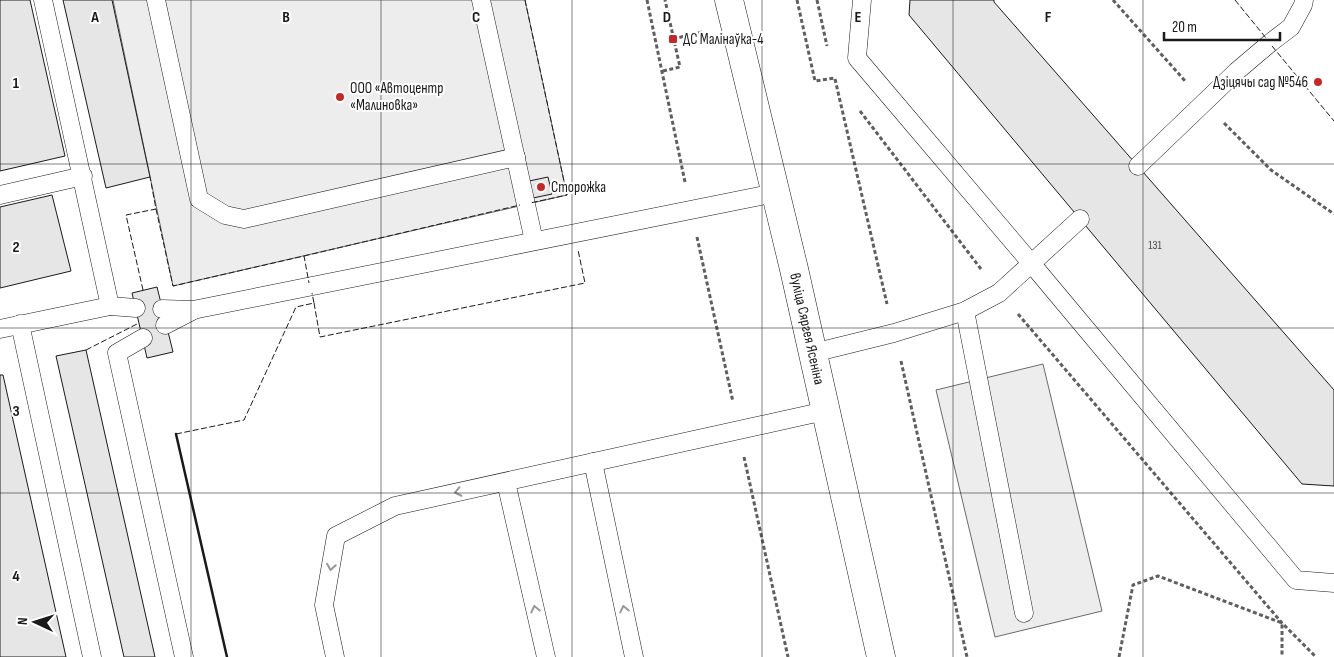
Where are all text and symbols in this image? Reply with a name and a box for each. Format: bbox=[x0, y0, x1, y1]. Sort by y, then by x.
text: A bbox=[90, 8, 99, 27]
text: B bbox=[282, 8, 290, 27]
text: C bbox=[472, 8, 480, 27]
text: D bbox=[663, 8, 671, 27]
text: E bbox=[855, 8, 862, 27]
text: F bbox=[1045, 8, 1052, 27]
scale bar bbox=[1164, 10, 1280, 42]
text: 20 m bbox=[1172, 18, 1197, 37]
place label: ДС Малінаўка-4 bbox=[683, 30, 764, 49]
marker: ДС Малінаўка-4 bbox=[667, 33, 679, 45]
place label: Дзіцячы сад №546 bbox=[1213, 73, 1308, 92]
text: 1 bbox=[13, 74, 20, 93]
marker: Дзіцячы сад №546 bbox=[1312, 76, 1324, 88]
place label: ООО «Автоцентр «Малиновка» bbox=[350, 79, 443, 115]
marker: ООО «Автоцентр «Малиновка» bbox=[334, 91, 346, 103]
place label: Сторожка bbox=[551, 178, 606, 197]
marker: Сторожка bbox=[535, 181, 547, 193]
text: 2 bbox=[12, 238, 20, 257]
house number: 131 bbox=[1148, 238, 1163, 253]
street label: вуліца Сяргея Ясеніна bbox=[786, 271, 829, 387]
text: 3 bbox=[12, 402, 20, 421]
one-way arrow bbox=[454, 486, 463, 497]
one-way arrow bbox=[326, 563, 336, 571]
text: 4 bbox=[12, 567, 20, 586]
north arrow bbox=[10, 597, 60, 647]
one-way arrow bbox=[530, 605, 541, 614]
one-way arrow bbox=[619, 605, 630, 614]
text: N bbox=[14, 617, 31, 625]

